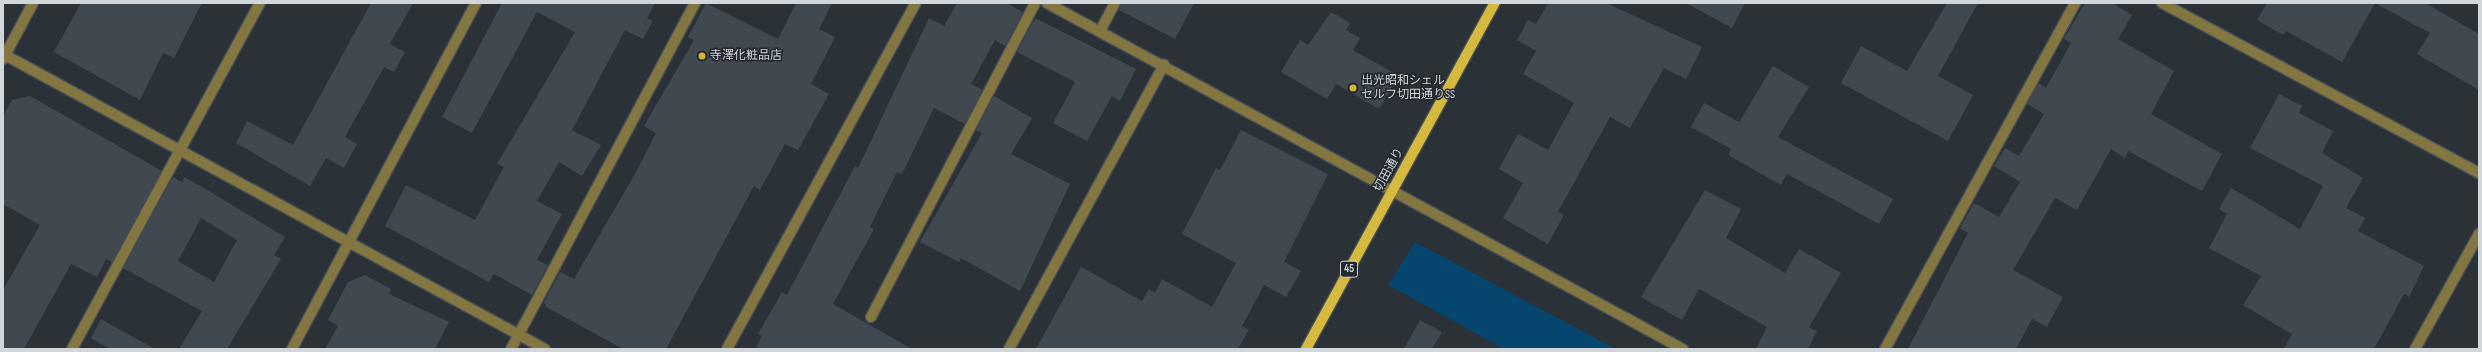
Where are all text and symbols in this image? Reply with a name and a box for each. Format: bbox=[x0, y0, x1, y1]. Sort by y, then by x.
place label: 寺澤化粧品店 bbox=[710, 49, 782, 63]
marker: 寺澤化粧品店 bbox=[697, 51, 707, 61]
place label: 出光昭和シェル セルフ切田通りSS bbox=[1361, 74, 1455, 102]
marker: 出光昭和シェル セルフ切田通りSS bbox=[1348, 83, 1358, 93]
street label: 切田通り bbox=[1371, 146, 1407, 194]
road number: 45 bbox=[1340, 260, 1358, 278]

